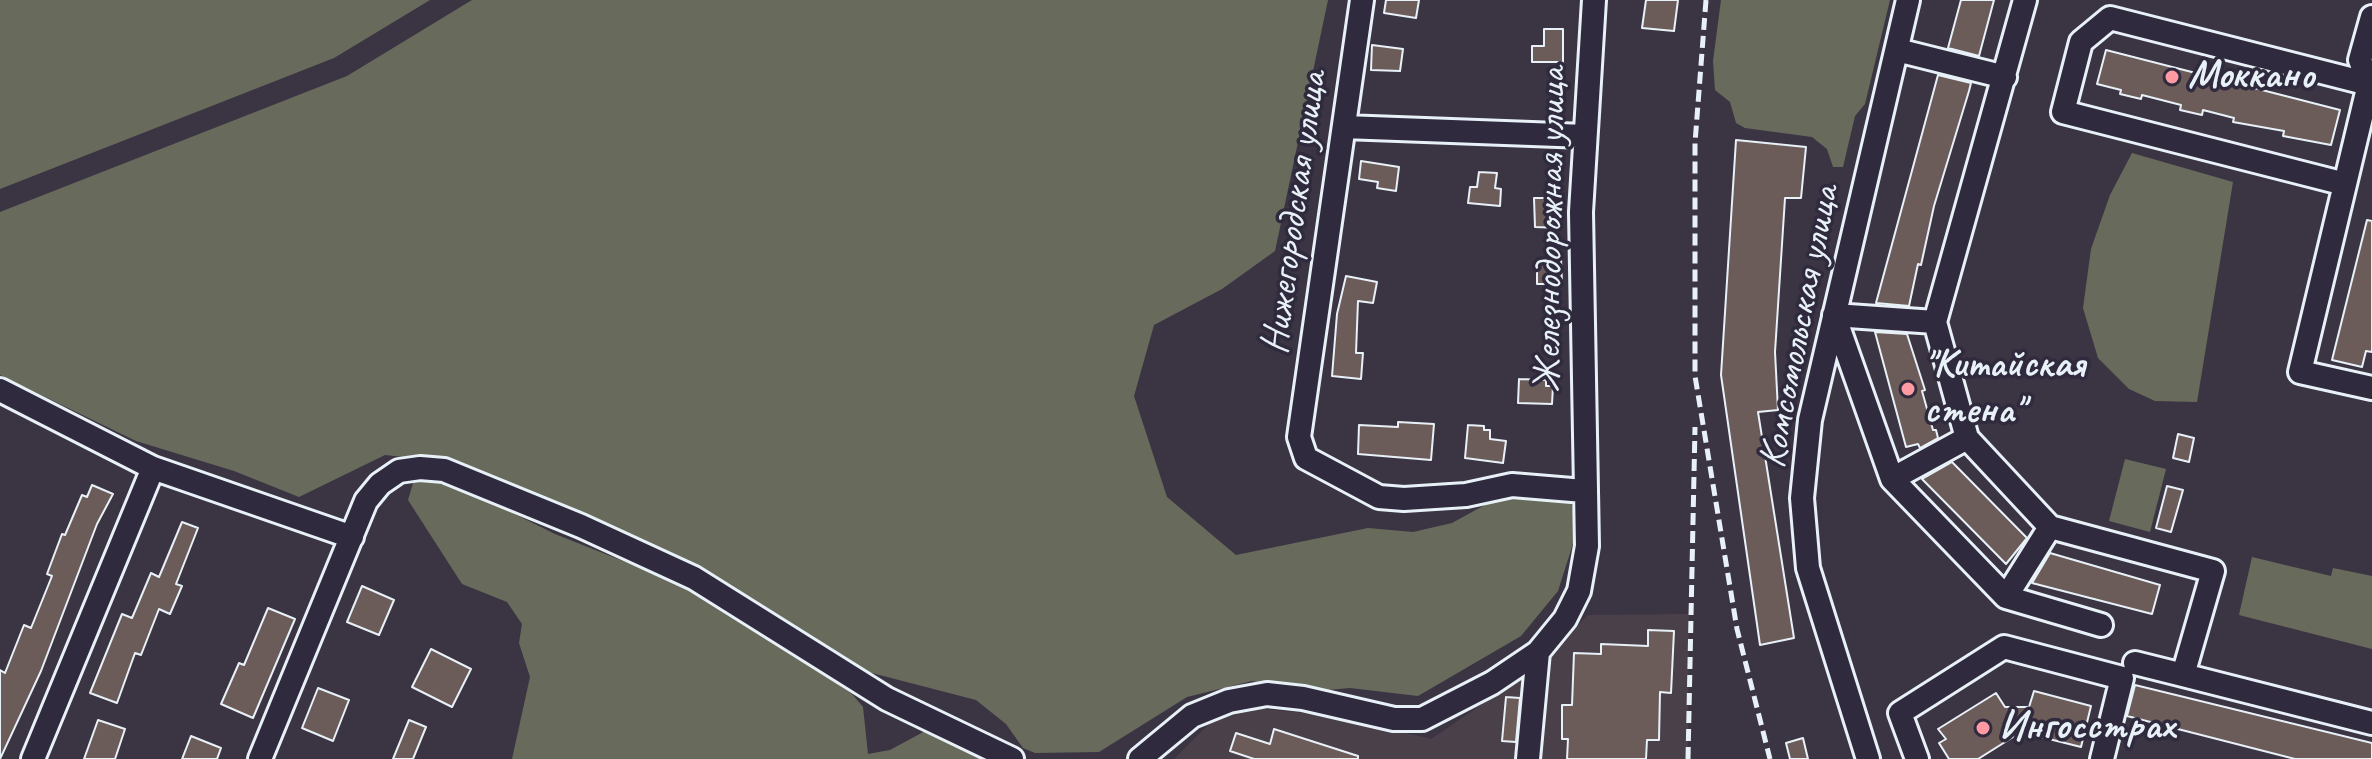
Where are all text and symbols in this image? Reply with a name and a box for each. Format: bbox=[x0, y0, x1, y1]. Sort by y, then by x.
place label: Моккано bbox=[2188, 53, 2315, 101]
street label: Железнодорожная улица bbox=[1524, 67, 1578, 393]
marker: Моккано bbox=[2163, 68, 2181, 86]
street label: Нижегородская улица bbox=[1251, 69, 1339, 357]
street label: Комсомольская улица bbox=[1749, 182, 1851, 472]
place label: "Китайская стена" bbox=[1924, 342, 2085, 436]
marker: "Китайская стена" bbox=[1899, 380, 1917, 398]
place label: Ингосстрах bbox=[1999, 704, 2174, 752]
marker: Ингосстрах bbox=[1974, 719, 1992, 737]

